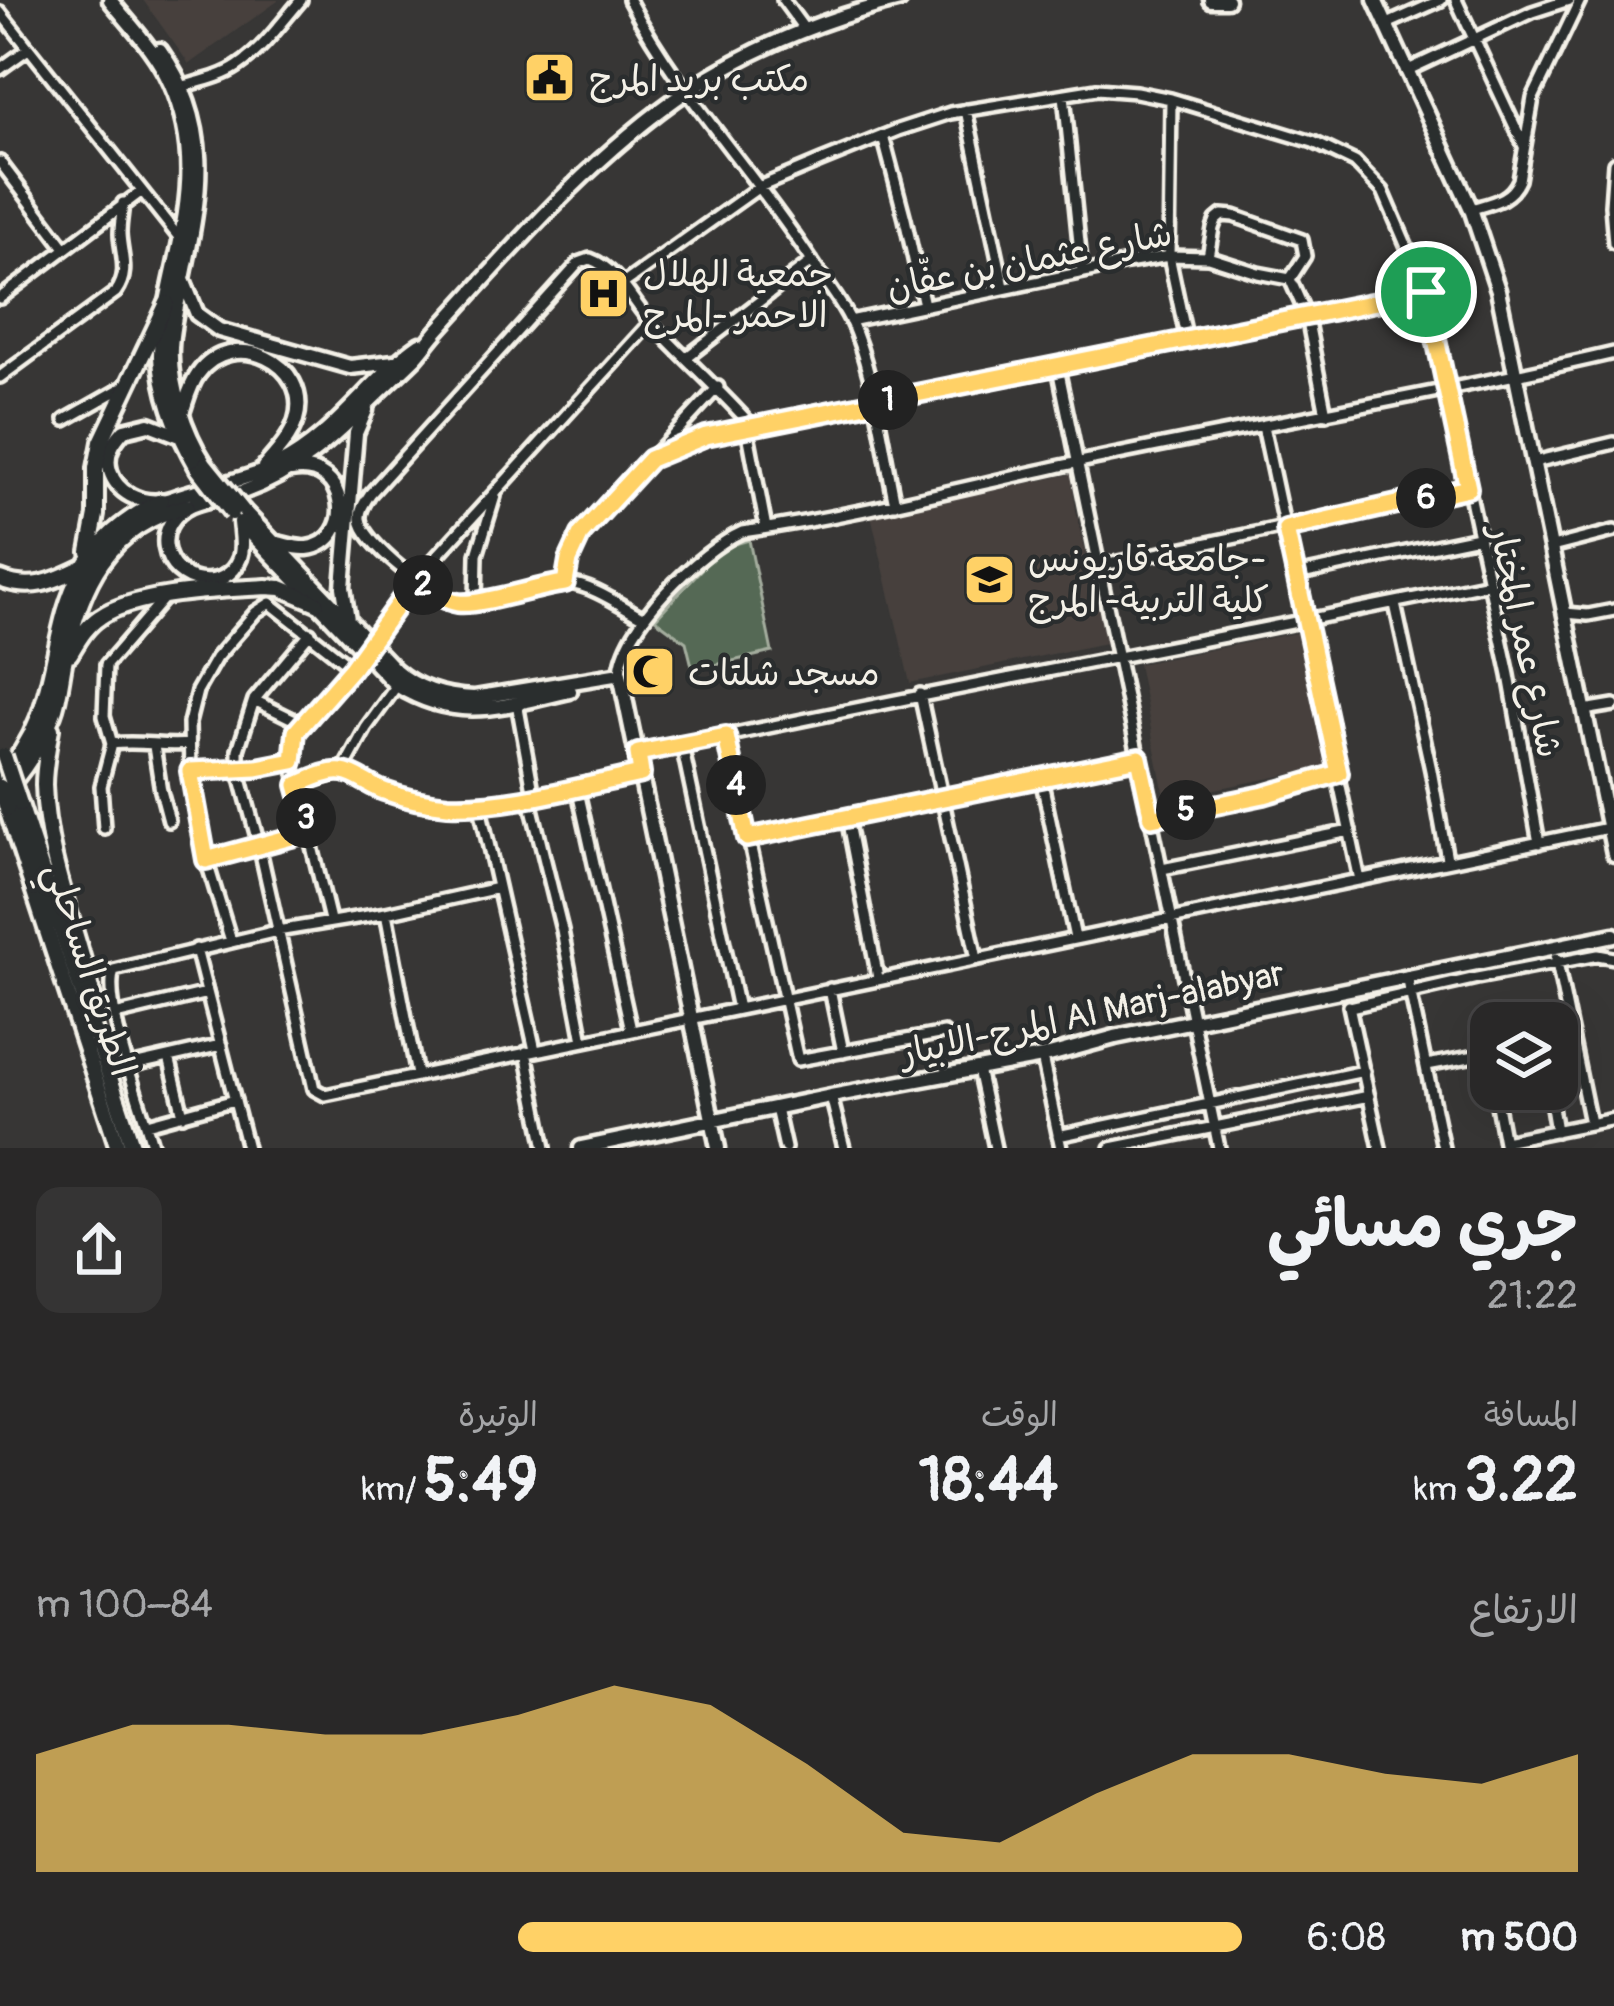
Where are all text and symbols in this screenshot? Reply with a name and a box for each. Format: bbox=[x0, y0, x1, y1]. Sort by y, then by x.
public building icon: مكتب بريد المرج bbox=[522, 50, 578, 106]
place label: مكتب بريد المرج bbox=[589, 57, 809, 103]
street label: شارع عثمان بن عفّان bbox=[883, 210, 1176, 312]
pin bbox=[1375, 241, 1477, 343]
place label: جمعية الهلال الاحمر -المرج bbox=[643, 252, 833, 339]
icon: arrive bbox=[1393, 259, 1459, 325]
hospital icon: جمعية الهلال الاحمر -المرج bbox=[576, 266, 632, 322]
pin: 1 bbox=[858, 370, 918, 430]
text: 1 bbox=[882, 379, 894, 420]
pin: 6 bbox=[1396, 468, 1456, 528]
text: 6 bbox=[1416, 477, 1436, 518]
street label: شارع عمر المختار bbox=[1476, 518, 1572, 762]
place label: جامعة قاريونس- كلية التربية- المرج bbox=[1028, 537, 1269, 624]
school or university icon: جامعة قاريونس- كلية التربية- المرج bbox=[961, 551, 1017, 607]
pin: 2 bbox=[393, 555, 453, 615]
text: 2 bbox=[414, 564, 432, 605]
mosque icon: مسجد شلتات bbox=[621, 644, 677, 700]
place label: مسجد شلتات bbox=[688, 651, 880, 696]
pin: 4 bbox=[706, 755, 766, 815]
text: 4 bbox=[726, 764, 746, 805]
pin: 5 bbox=[1156, 780, 1216, 840]
pin: 3 bbox=[276, 788, 336, 848]
text: 5 bbox=[1177, 789, 1195, 830]
text: 3 bbox=[297, 797, 315, 838]
street label: الطريق الساحلي bbox=[26, 857, 145, 1084]
street label: المرج-الابيار Al Marj-alabyar bbox=[893, 951, 1289, 1078]
map controls bbox=[1470, 1002, 1578, 1110]
button: layers bbox=[1470, 1002, 1578, 1110]
text: جري مسائي bbox=[1267, 1184, 1578, 1267]
button: share bbox=[36, 1187, 162, 1313]
text: 21:22 bbox=[1487, 1271, 1578, 1320]
text: الوتيرة bbox=[458, 1395, 538, 1436]
text: الوقت bbox=[981, 1395, 1058, 1436]
text: المسافة bbox=[1484, 1395, 1578, 1436]
text: 5:49 bbox=[424, 1444, 538, 1519]
text: 18:44 bbox=[919, 1444, 1058, 1519]
text: 3.22 bbox=[1464, 1444, 1578, 1519]
text: /km bbox=[362, 1469, 424, 1510]
text: km bbox=[1414, 1469, 1464, 1510]
text: 84–100 m bbox=[36, 1580, 213, 1629]
text: الارتفاع bbox=[1469, 1586, 1578, 1635]
text: 6:08 bbox=[1307, 1913, 1386, 1962]
text: 500 m bbox=[1460, 1913, 1578, 1962]

